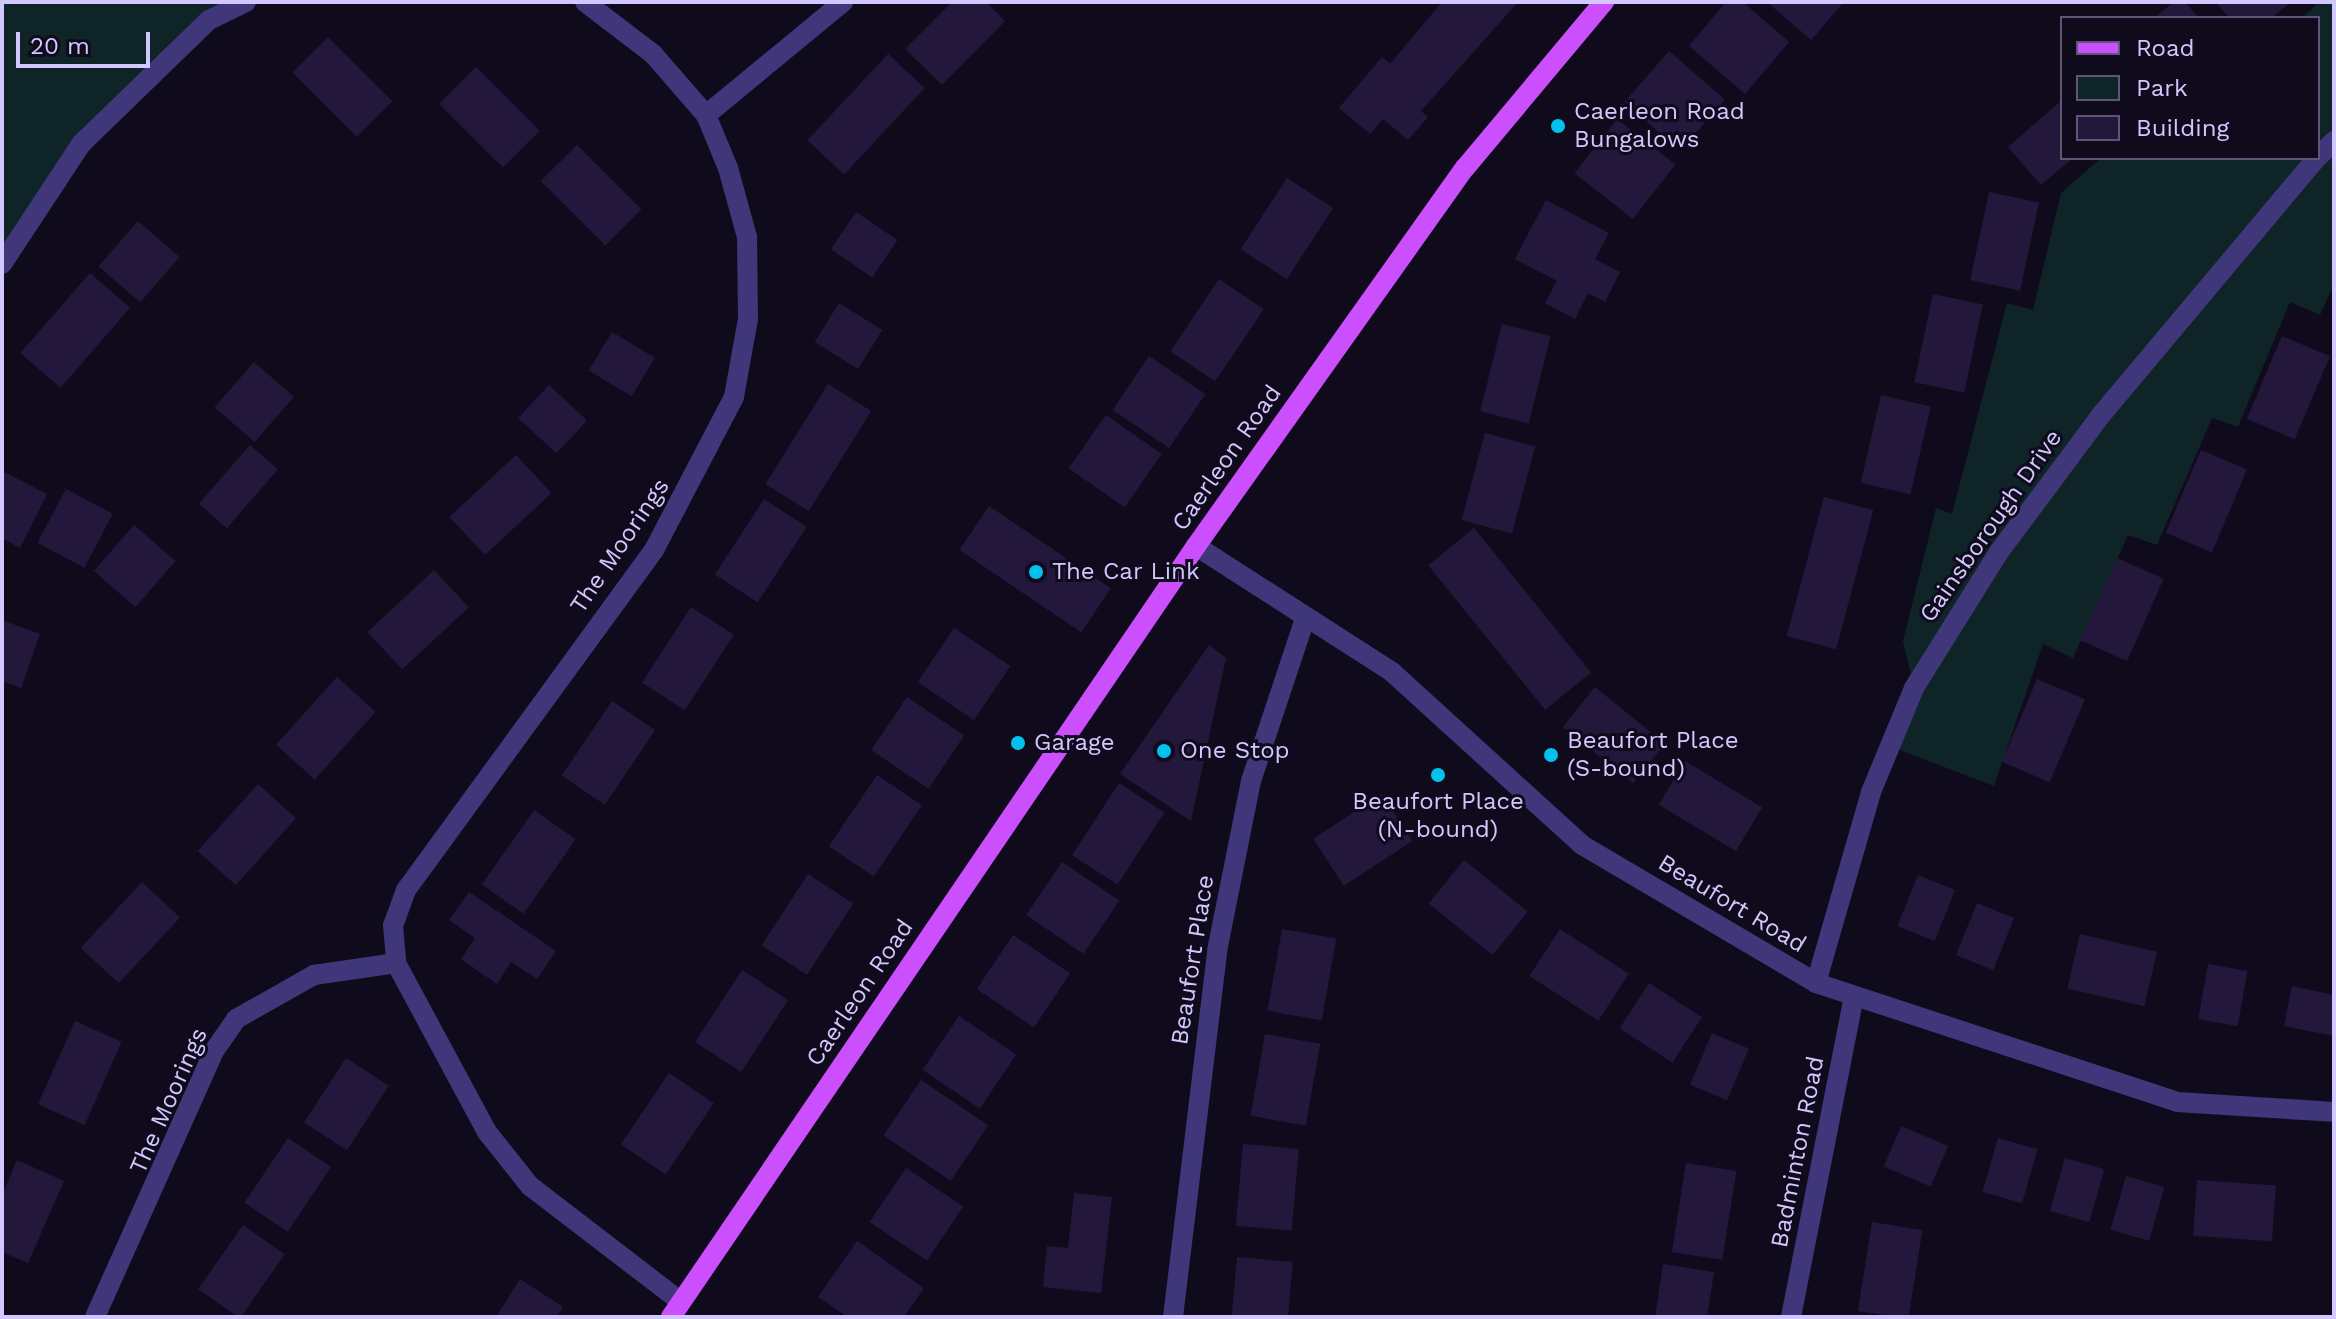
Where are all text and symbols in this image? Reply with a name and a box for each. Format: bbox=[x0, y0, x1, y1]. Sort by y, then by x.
scale bar bbox=[20, 16, 154, 66]
legend bbox=[2060, 16, 2320, 160]
text: 20 m bbox=[30, 32, 90, 60]
text: Road bbox=[2136, 34, 2195, 62]
text: Park bbox=[2136, 74, 2188, 102]
place label: Caerleon Road Bungalows bbox=[1574, 98, 1745, 154]
text: Building bbox=[2136, 114, 2229, 142]
marker: Caerleon Road Bungalows bbox=[1549, 117, 1567, 135]
street label: Caerleon Road bbox=[1166, 380, 1288, 536]
street label: Gainsborough Drive bbox=[1914, 424, 2068, 628]
street label: The Moorings bbox=[564, 473, 676, 619]
place label: The Car Link bbox=[1052, 558, 1200, 586]
marker: The Car Link bbox=[1027, 563, 1045, 581]
place label: Beaufort Place (S-bound) bbox=[1567, 727, 1739, 783]
place label: Garage bbox=[1034, 729, 1115, 757]
marker: Garage bbox=[1009, 734, 1027, 752]
place label: One Stop bbox=[1180, 737, 1290, 765]
marker: One Stop bbox=[1155, 742, 1173, 760]
marker: Beaufort Place (S-bound) bbox=[1542, 746, 1560, 764]
marker: Beaufort Place (N-bound) bbox=[1429, 766, 1447, 784]
place label: Beaufort Place (N-bound) bbox=[1352, 788, 1524, 844]
street label: Beaufort Road bbox=[1653, 849, 1811, 959]
street label: Beaufort Place bbox=[1165, 873, 1221, 1047]
street label: Caerleon Road bbox=[800, 914, 920, 1072]
street label: The Moorings bbox=[124, 1024, 214, 1178]
street label: Badminton Road bbox=[1765, 1054, 1831, 1250]

